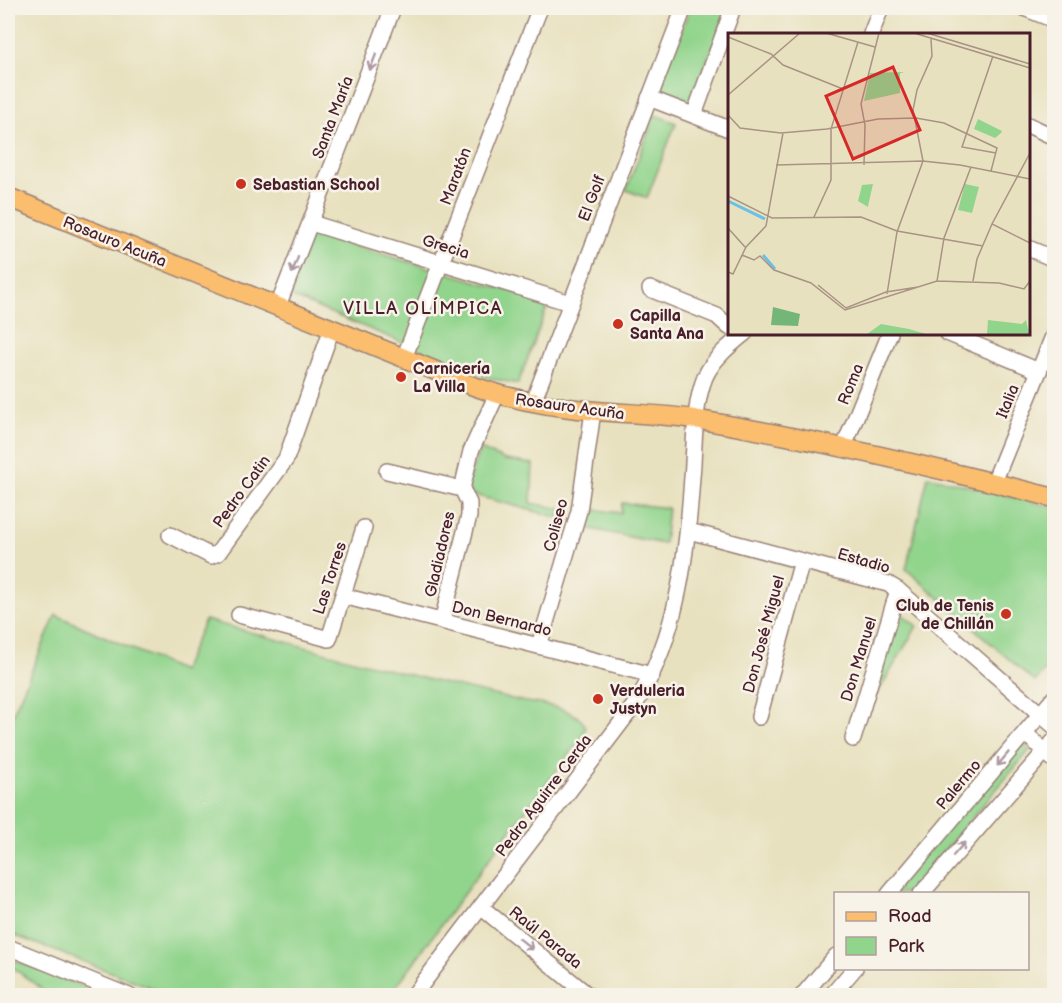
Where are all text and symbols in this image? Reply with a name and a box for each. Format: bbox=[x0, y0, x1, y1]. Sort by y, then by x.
inset map bbox=[728, 33, 1029, 334]
one-way arrow bbox=[366, 52, 377, 71]
street label: Santa María bbox=[309, 73, 358, 162]
street label: Maratón bbox=[437, 145, 476, 208]
street label: El Golf bbox=[575, 173, 610, 224]
place label: Sebastian School bbox=[253, 176, 380, 195]
marker: Sebastian School bbox=[234, 177, 248, 191]
street label: Rosauro Acuña bbox=[60, 213, 169, 272]
street label: Grecia bbox=[420, 231, 471, 264]
one-way arrow bbox=[289, 255, 300, 273]
district label: VILLA OLÍMPICA bbox=[343, 296, 503, 319]
place label: Capilla Santa Ana bbox=[630, 307, 704, 344]
marker: Capilla Santa Ana bbox=[611, 317, 625, 331]
place label: Carnicería La Villa bbox=[413, 360, 490, 397]
street label: Roma bbox=[835, 361, 868, 408]
marker: Carnicería La Villa bbox=[394, 370, 408, 384]
street label: Italia bbox=[993, 382, 1024, 421]
street label: Rosauro Acuña bbox=[514, 390, 626, 425]
street label: Pedro Catin bbox=[210, 452, 275, 532]
street label: Coliseo bbox=[540, 497, 573, 554]
street label: Gladiadores bbox=[421, 509, 460, 599]
street label: Las Torres bbox=[310, 540, 351, 617]
street label: Estadio bbox=[835, 545, 892, 578]
street label: Don José Miguel bbox=[740, 574, 789, 695]
place label: Club de Tenis de Chillán bbox=[896, 597, 994, 634]
street label: Don Bernardo bbox=[450, 598, 553, 641]
marker: Club de Tenis de Chillán bbox=[999, 607, 1013, 621]
street label: Don Manuel bbox=[838, 615, 881, 704]
place label: Verduleria Justyn bbox=[610, 682, 685, 719]
marker: Verduleria Justyn bbox=[591, 692, 605, 706]
street label: Pedro Aguirre Cerda bbox=[492, 731, 596, 861]
one-way arrow bbox=[996, 751, 1010, 766]
street label: Palermo bbox=[933, 756, 986, 814]
one-way arrow bbox=[952, 842, 966, 857]
legend bbox=[834, 892, 1029, 970]
street label: Raúl Parada bbox=[505, 903, 585, 973]
text: Road bbox=[888, 906, 932, 927]
text: Park bbox=[888, 936, 924, 957]
one-way arrow bbox=[518, 937, 533, 951]

